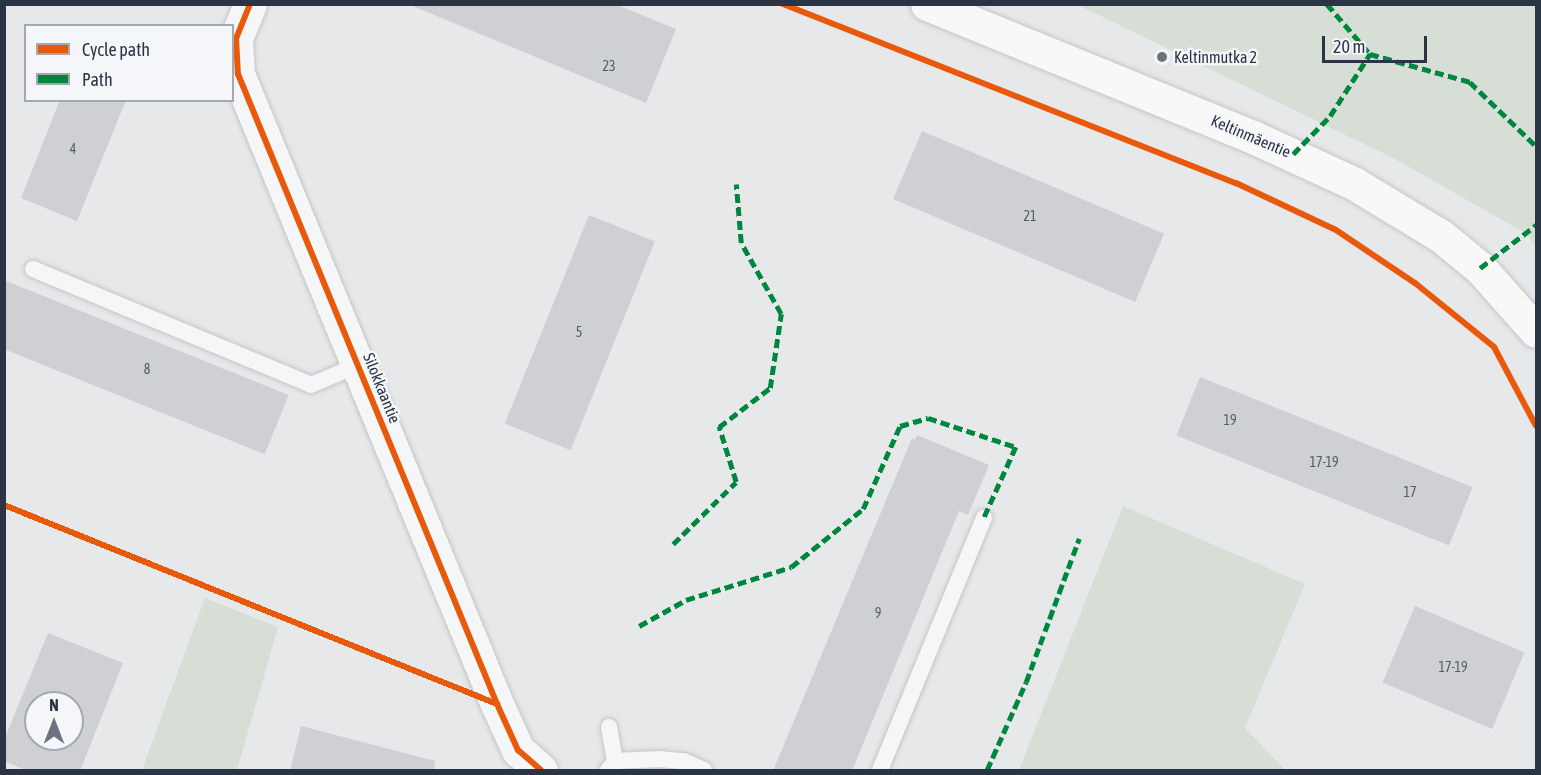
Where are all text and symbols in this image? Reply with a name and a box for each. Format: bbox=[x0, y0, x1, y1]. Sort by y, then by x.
legend bbox=[24, 24, 234, 102]
scale bar bbox=[1325, 24, 1430, 62]
text: 20 m bbox=[1333, 36, 1365, 57]
text: Cycle path bbox=[82, 39, 150, 60]
place label: Keltinmutka 2 bbox=[1174, 47, 1257, 67]
marker: Keltinmutka 2 bbox=[1155, 50, 1169, 64]
house number: 23 bbox=[602, 58, 616, 74]
text: Path bbox=[82, 69, 113, 90]
street label: Keltinmäentie bbox=[1208, 111, 1294, 161]
house number: 4 bbox=[70, 141, 76, 157]
house number: 21 bbox=[1023, 208, 1037, 224]
house number: 5 bbox=[576, 324, 582, 340]
street label: Silokkaantie bbox=[359, 350, 405, 426]
house number: 8 bbox=[144, 361, 150, 377]
house number: 19 bbox=[1223, 412, 1237, 428]
house number: 17-19 bbox=[1309, 454, 1339, 470]
house number: 17 bbox=[1403, 484, 1417, 500]
house number: 9 bbox=[875, 605, 881, 621]
house number: 17-19 bbox=[1438, 659, 1468, 675]
north arrow bbox=[24, 691, 84, 751]
text: N bbox=[49, 696, 59, 714]

